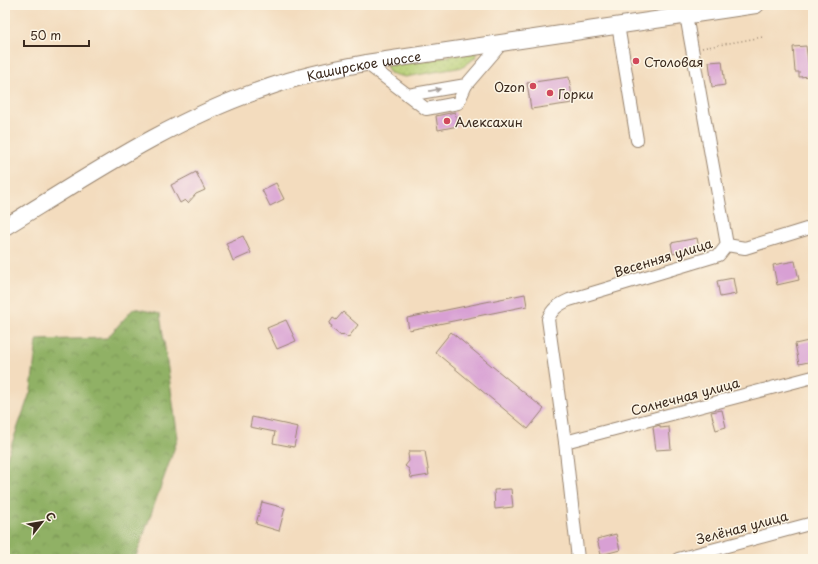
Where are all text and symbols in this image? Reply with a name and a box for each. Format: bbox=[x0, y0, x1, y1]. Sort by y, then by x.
scale bar bbox=[24, 22, 89, 48]
text: 50 m bbox=[30, 26, 61, 44]
street label: Каширское шоссе bbox=[305, 45, 422, 85]
place label: Столовая bbox=[644, 52, 704, 71]
marker: Столовая bbox=[631, 56, 641, 66]
place label: Ozon bbox=[494, 77, 525, 96]
marker: Ozon bbox=[528, 81, 538, 91]
place label: Горки bbox=[558, 84, 594, 103]
one-way arrow bbox=[429, 87, 442, 93]
marker: Горки bbox=[545, 88, 555, 98]
place label: Алексахин bbox=[455, 112, 523, 131]
marker: Алексахин bbox=[442, 116, 452, 126]
street label: Весенняя улица bbox=[611, 233, 715, 281]
street label: Солнечная улица bbox=[629, 372, 742, 420]
north arrow bbox=[22, 502, 62, 542]
street label: Зелёная улица bbox=[694, 505, 791, 548]
text: С bbox=[42, 509, 60, 525]

